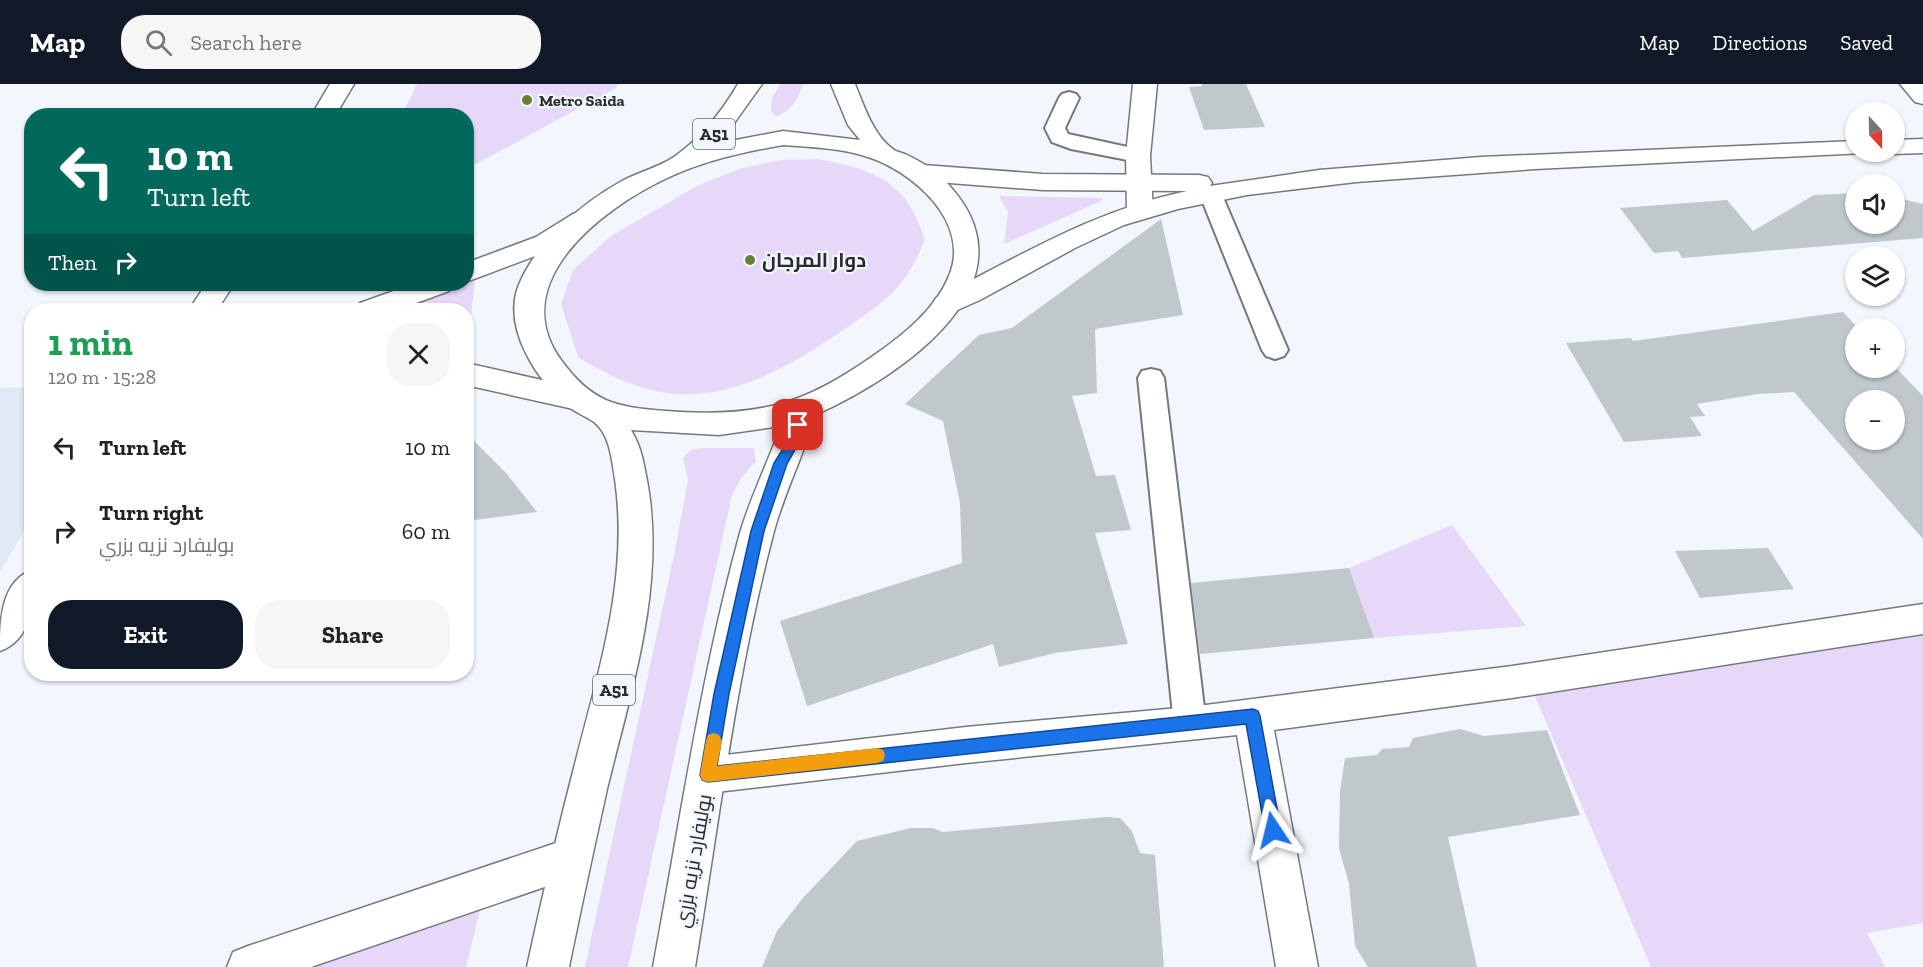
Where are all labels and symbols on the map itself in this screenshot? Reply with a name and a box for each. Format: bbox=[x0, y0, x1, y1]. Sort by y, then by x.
place label: Metro Saida bbox=[539, 91, 625, 110]
marker: Metro Saida bbox=[520, 93, 534, 107]
north arrow bbox=[1845, 102, 1905, 162]
road number: A51 bbox=[693, 119, 735, 149]
place label: دوار المرجان bbox=[762, 248, 866, 272]
marker: دوار المرجان bbox=[743, 253, 757, 267]
pin bbox=[772, 399, 823, 450]
road number: A51 bbox=[593, 675, 635, 705]
street label: بوليفارد نزيه بزري bbox=[669, 792, 721, 930]
position arrow bbox=[1241, 798, 1305, 862]

